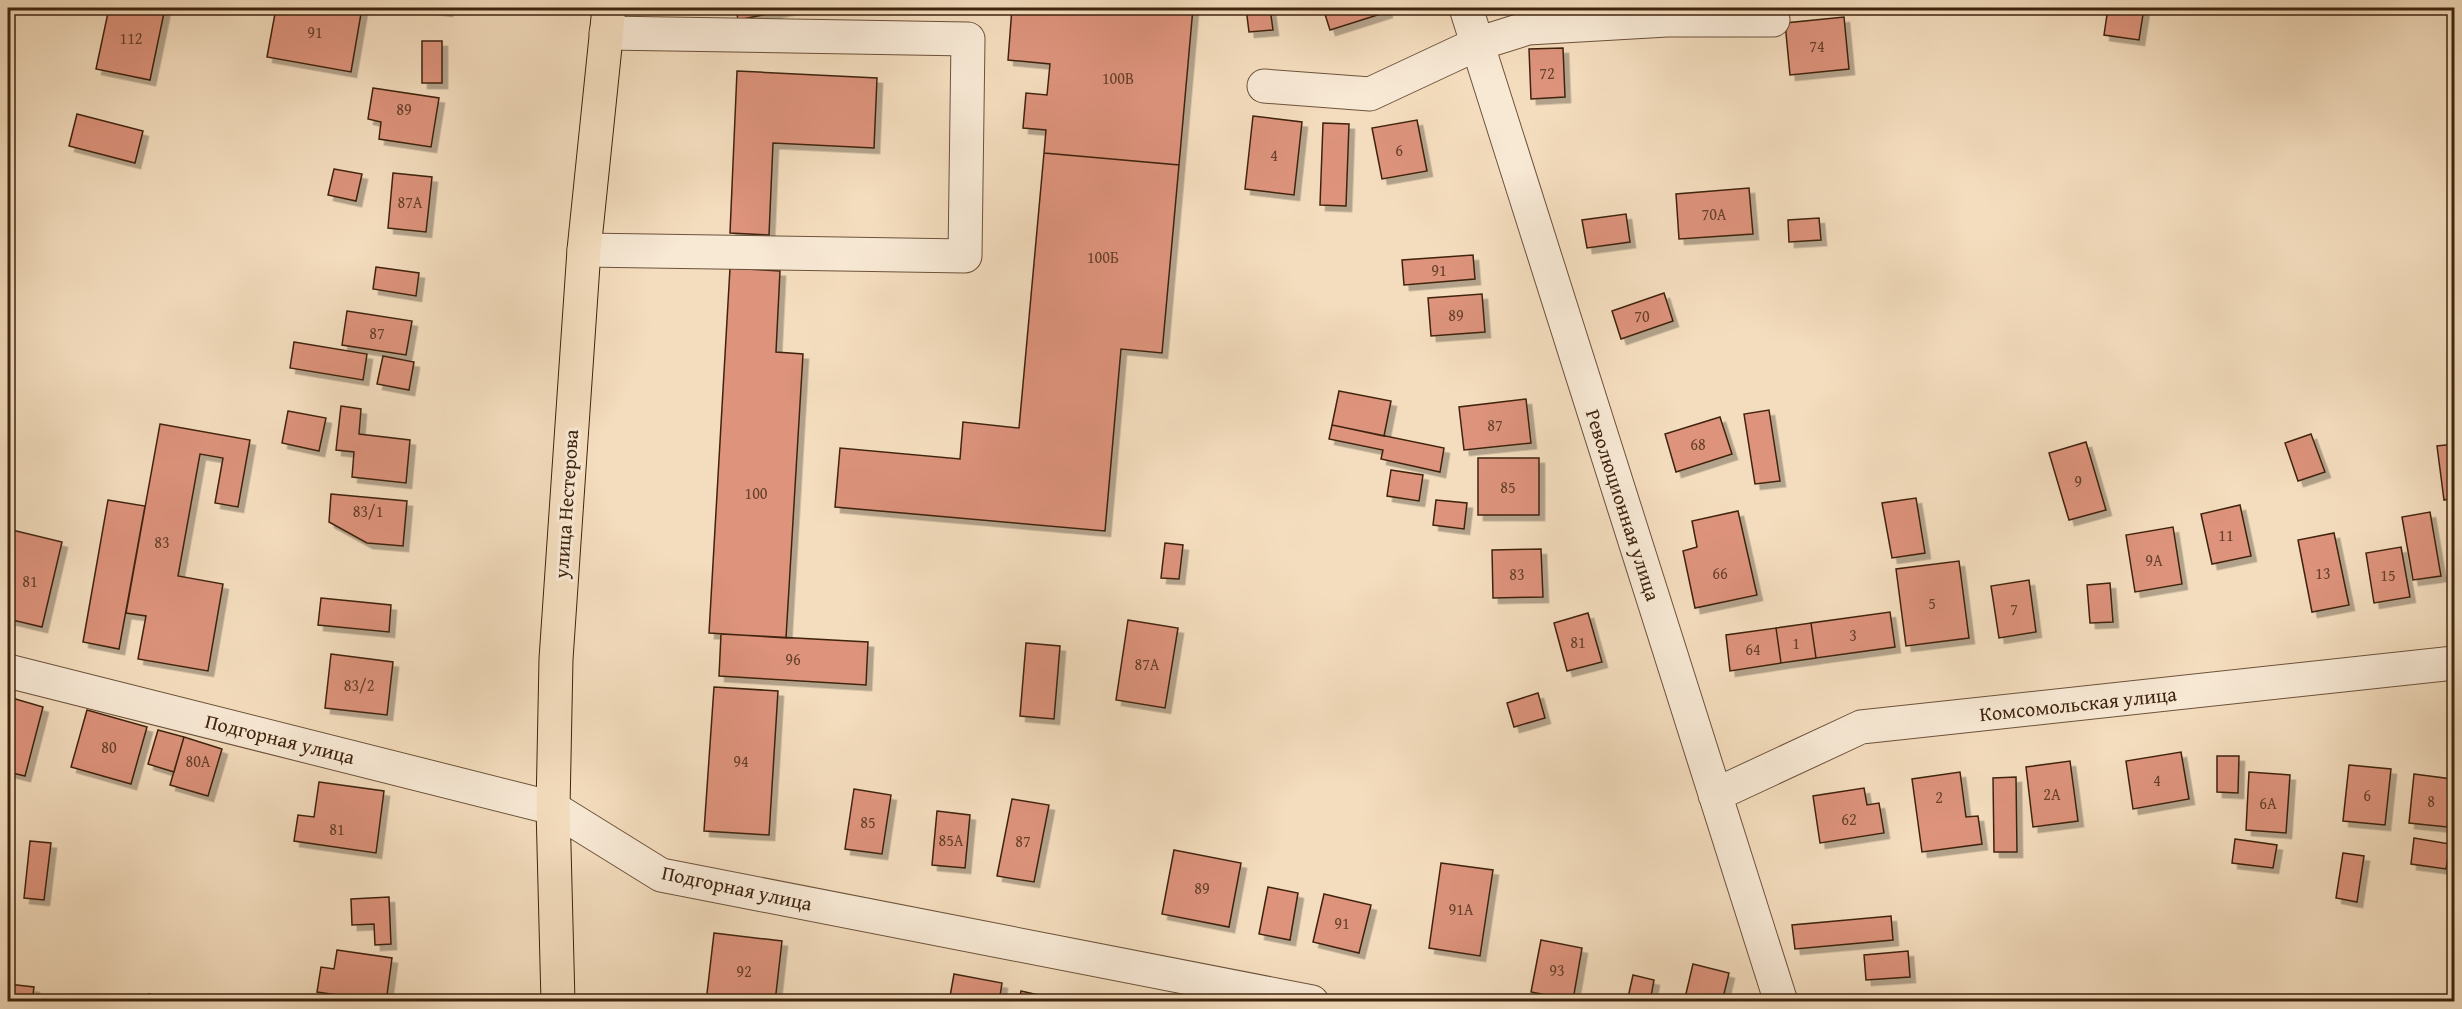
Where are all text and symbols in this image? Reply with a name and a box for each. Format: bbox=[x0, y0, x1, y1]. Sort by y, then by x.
house number: 91 bbox=[307, 20, 323, 44]
house number: 112 bbox=[119, 26, 143, 50]
house number: 74 bbox=[1809, 34, 1825, 58]
house number: 72 bbox=[1539, 61, 1555, 85]
house number: 100В bbox=[1102, 66, 1134, 90]
house number: 89 bbox=[396, 97, 412, 121]
house number: 6 bbox=[1395, 138, 1403, 162]
house number: 4 bbox=[1270, 143, 1278, 167]
house number: 87А bbox=[397, 190, 423, 214]
house number: 70А bbox=[1701, 202, 1727, 226]
house number: 100Б bbox=[1087, 245, 1119, 269]
house number: 91 bbox=[1431, 258, 1447, 282]
house number: 89 bbox=[1448, 303, 1464, 327]
house number: 70 bbox=[1634, 304, 1650, 328]
house number: 87 bbox=[369, 321, 385, 345]
street label: Революционная улица bbox=[1579, 405, 1668, 605]
house number: 87 bbox=[1487, 413, 1503, 437]
street label: улица Нестерова bbox=[546, 428, 585, 580]
house number: 68 bbox=[1690, 432, 1706, 456]
house number: 9 bbox=[2074, 469, 2082, 493]
house number: 85 bbox=[1500, 475, 1516, 499]
house number: 100 bbox=[744, 481, 768, 505]
house number: 83/1 bbox=[353, 499, 383, 523]
house number: 11 bbox=[2218, 523, 2234, 547]
house number: 83 bbox=[154, 530, 170, 554]
house number: 9А bbox=[2145, 548, 2163, 572]
house number: 66 bbox=[1712, 561, 1728, 585]
house number: 13 bbox=[2315, 561, 2331, 585]
house number: 83 bbox=[1509, 562, 1525, 586]
house number: 15 bbox=[2380, 563, 2396, 587]
house number: 81 bbox=[22, 569, 38, 593]
house number: 5 bbox=[1928, 591, 1936, 615]
house number: 7 bbox=[2010, 597, 2018, 621]
house number: 3 bbox=[1849, 623, 1857, 647]
house number: 81 bbox=[1570, 630, 1586, 654]
house number: 1 bbox=[1792, 631, 1800, 655]
house number: 64 bbox=[1745, 637, 1761, 661]
house number: 96 bbox=[785, 647, 801, 671]
house number: 87А bbox=[1134, 652, 1160, 676]
house number: 83/2 bbox=[344, 673, 374, 697]
street label: Комсомольская улица bbox=[1978, 679, 2178, 728]
street label: Подгорная улица bbox=[202, 706, 358, 771]
house number: 80 bbox=[101, 735, 117, 759]
house number: 80А bbox=[185, 749, 211, 773]
house number: 94 bbox=[733, 749, 749, 773]
house number: 4 bbox=[2153, 768, 2161, 792]
house number: 2А bbox=[2043, 782, 2061, 806]
house number: 6 bbox=[2363, 783, 2371, 807]
house number: 2 bbox=[1935, 785, 1943, 809]
house number: 8 bbox=[2427, 789, 2435, 813]
house number: 6А bbox=[2259, 791, 2277, 815]
house number: 62 bbox=[1841, 807, 1857, 831]
house number: 85 bbox=[860, 810, 876, 834]
house number: 81 bbox=[329, 817, 345, 841]
house number: 85А bbox=[938, 828, 964, 852]
house number: 87 bbox=[1015, 829, 1031, 853]
street label: Подгорная улица bbox=[659, 857, 815, 918]
house number: 89 bbox=[1194, 876, 1210, 900]
house number: 91А bbox=[1448, 897, 1474, 921]
house number: 91 bbox=[1334, 911, 1350, 935]
house number: 93 bbox=[1549, 958, 1565, 982]
house number: 92 bbox=[736, 959, 752, 983]

